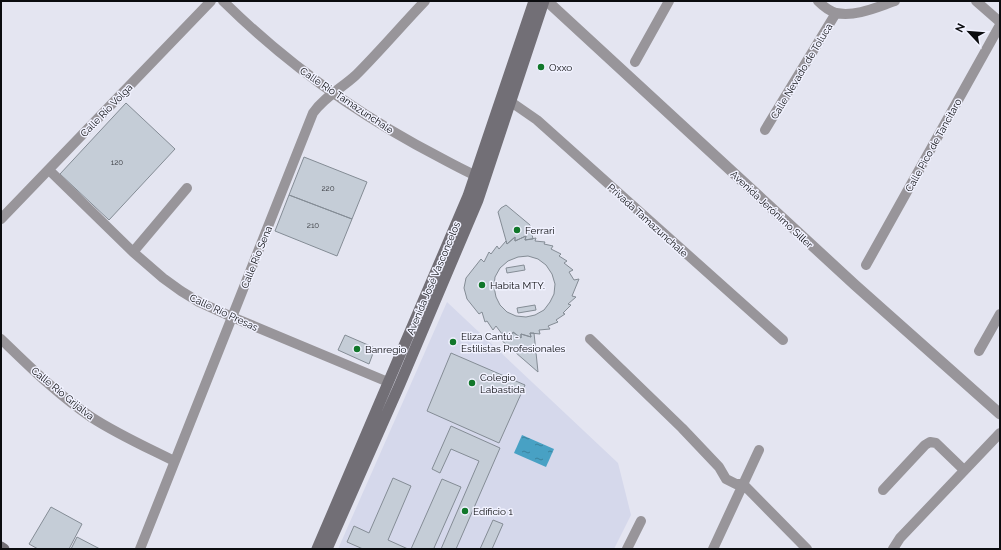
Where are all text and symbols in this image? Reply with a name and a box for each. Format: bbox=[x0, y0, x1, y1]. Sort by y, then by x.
north arrow bbox=[949, 12, 989, 52]
street label: Calle Nevado de Toluca bbox=[768, 21, 834, 121]
text: N bbox=[953, 21, 968, 34]
marker: Oxxo bbox=[536, 62, 546, 72]
place label: Oxxo bbox=[549, 62, 572, 73]
street label: Calle Río Tamazunchale bbox=[298, 65, 396, 136]
street label: Calle Río Volga bbox=[78, 82, 134, 139]
street label: Calle Pico de Tancitaro bbox=[903, 97, 964, 194]
house number: 120 bbox=[111, 157, 123, 167]
street label: Avenida Jerónimo Siller bbox=[728, 168, 815, 251]
street label: Privada Tamazunchale bbox=[605, 182, 690, 259]
house number: 220 bbox=[321, 183, 335, 193]
house number: 210 bbox=[307, 220, 319, 230]
street label: Avenida José Vasconcelos bbox=[405, 220, 462, 336]
street label: Calle Río Sena bbox=[239, 224, 274, 290]
marker: Ferrari bbox=[512, 225, 522, 235]
place label: Ferrari bbox=[525, 225, 555, 236]
marker: Habita MTY. bbox=[477, 280, 487, 290]
place label: Habita MTY. bbox=[490, 280, 545, 291]
street label: Calle Río Presas bbox=[188, 292, 260, 333]
place label: Eliza Cantú - Estilistas Profesionales bbox=[461, 331, 566, 354]
marker: Eliza Cantú - Estilistas Profesionales bbox=[448, 337, 458, 347]
marker: Banregio bbox=[352, 344, 362, 354]
place label: Banregio bbox=[365, 344, 407, 355]
street label: Calle Río Grijalva bbox=[29, 365, 96, 422]
place label: Colegio Labastida bbox=[480, 372, 525, 395]
marker: Colegio Labastida bbox=[467, 378, 477, 388]
marker: Edificio 1 bbox=[460, 506, 470, 516]
place label: Edificio 1 bbox=[473, 506, 514, 517]

